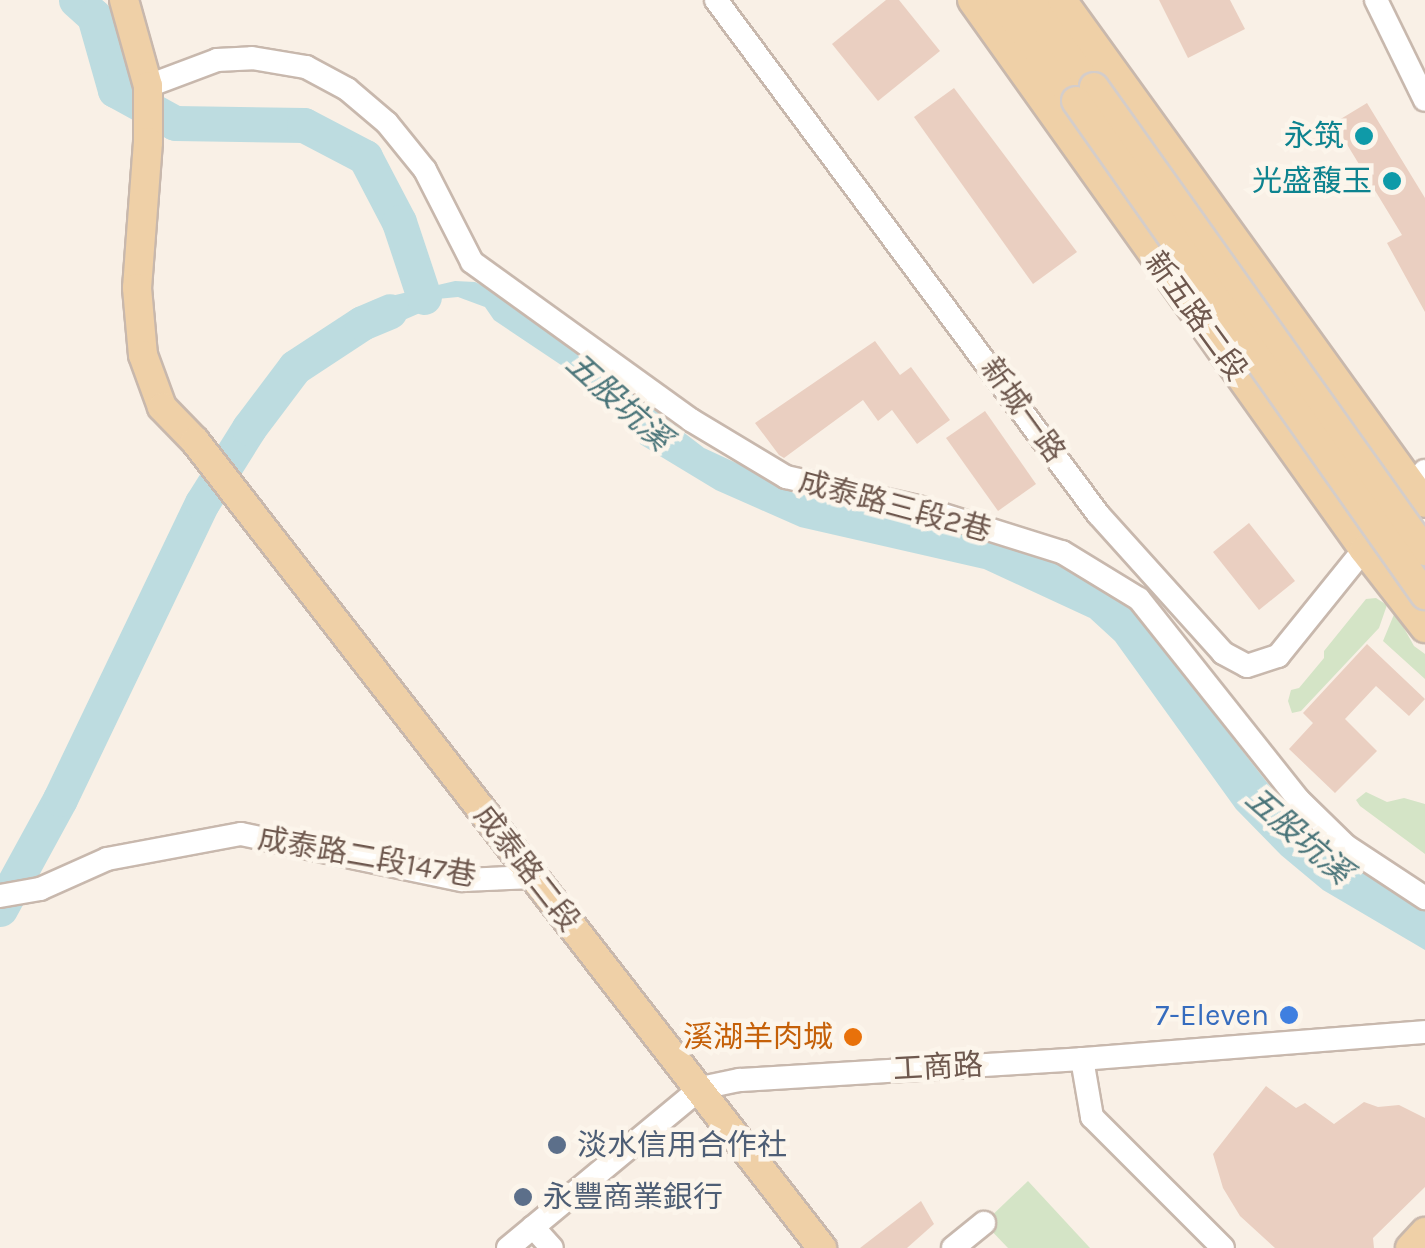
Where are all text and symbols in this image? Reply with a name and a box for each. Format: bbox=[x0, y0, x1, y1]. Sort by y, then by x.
place label: 永筑 bbox=[1284, 118, 1344, 154]
marker: 永筑 bbox=[1353, 125, 1375, 147]
place label: 光盛馥玉 bbox=[1252, 163, 1372, 199]
marker: 光盛馥玉 bbox=[1381, 170, 1403, 192]
street label: 新五路二段 bbox=[1137, 245, 1255, 387]
water label: 五股坑溪 bbox=[558, 345, 678, 459]
street label: 新城一路 bbox=[973, 351, 1073, 469]
street label: 成泰路三段2巷 bbox=[795, 463, 995, 549]
water label: 五股坑溪 bbox=[1237, 780, 1359, 892]
street label: 成泰路二段 bbox=[467, 798, 587, 938]
street label: 成泰路二段147巷 bbox=[255, 820, 479, 894]
place label: 7-Eleven bbox=[1155, 997, 1269, 1033]
marker: 7-Eleven bbox=[1278, 1004, 1300, 1026]
place label: 溪湖羊肉城 bbox=[683, 1019, 833, 1055]
marker: 溪湖羊肉城 bbox=[842, 1026, 864, 1048]
street label: 工商路 bbox=[892, 1047, 984, 1087]
place label: 淡水信用合作社 bbox=[577, 1127, 787, 1163]
marker: 淡水信用合作社 bbox=[546, 1134, 568, 1156]
place label: 永豐商業銀行 bbox=[543, 1179, 723, 1215]
marker: 永豐商業銀行 bbox=[512, 1186, 534, 1208]

